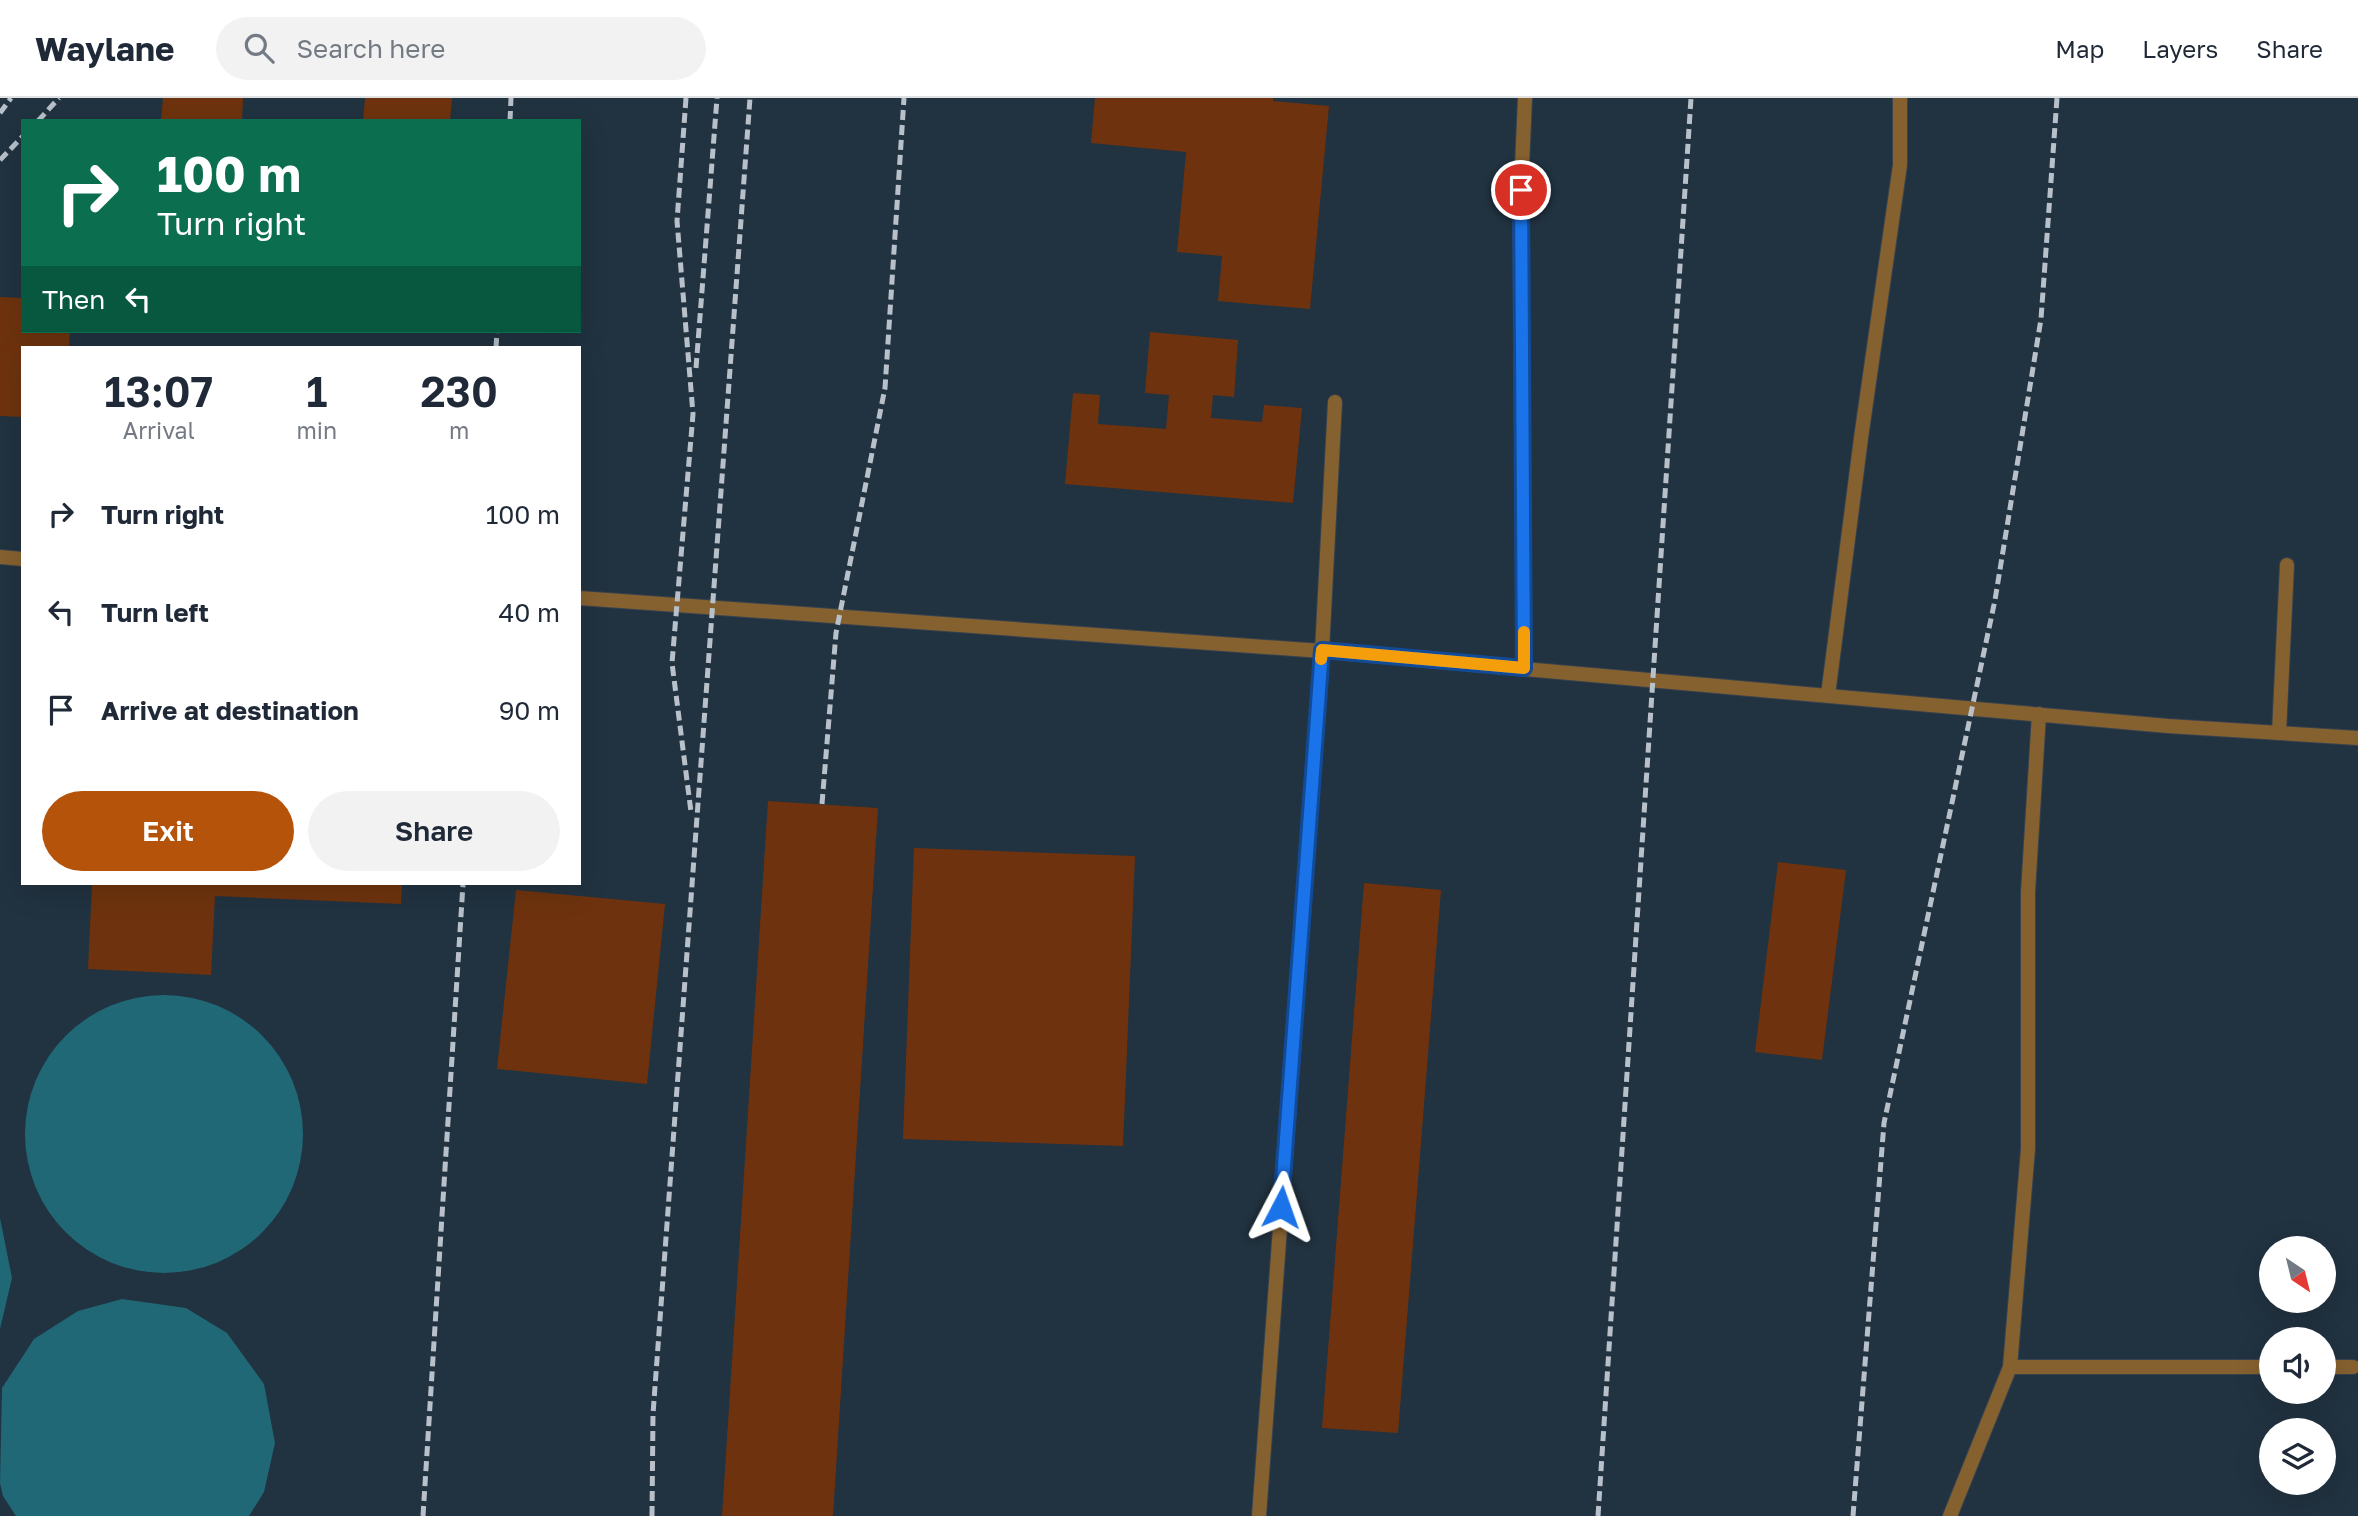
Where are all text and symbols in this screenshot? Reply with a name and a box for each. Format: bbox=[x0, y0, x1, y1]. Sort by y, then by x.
search box bbox=[216, 17, 706, 80]
text: Waylane bbox=[35, 29, 174, 68]
icon: search bbox=[240, 29, 278, 67]
text: Search here bbox=[296, 33, 445, 64]
text: Map bbox=[2055, 34, 2104, 63]
text: Layers bbox=[2142, 34, 2218, 63]
text: Share bbox=[2256, 34, 2323, 63]
text: 100 m bbox=[157, 144, 301, 203]
icon: right bbox=[42, 147, 133, 238]
pin bbox=[1491, 160, 1551, 220]
icon: arrive bbox=[1502, 171, 1540, 209]
text: Turn right bbox=[157, 204, 306, 242]
icon: left bbox=[119, 280, 157, 318]
text: Then bbox=[42, 284, 105, 315]
text: 13:07 bbox=[104, 366, 213, 416]
text: 1 bbox=[306, 366, 327, 416]
text: 230 bbox=[420, 366, 498, 416]
text: Arrival bbox=[123, 416, 195, 444]
text: min bbox=[297, 416, 337, 444]
text: m bbox=[449, 416, 469, 444]
icon: right bbox=[42, 495, 80, 533]
text: Turn right bbox=[101, 499, 224, 530]
text: 100 m bbox=[486, 499, 560, 530]
icon: left bbox=[42, 593, 80, 631]
text: Turn left bbox=[101, 597, 209, 628]
text: 40 m bbox=[499, 597, 560, 628]
icon: arrive bbox=[42, 691, 80, 729]
text: Arrive at destination bbox=[101, 695, 359, 726]
text: 90 m bbox=[499, 695, 560, 726]
button: Exit bbox=[42, 791, 294, 871]
button: Share bbox=[308, 791, 560, 871]
position arrow bbox=[1244, 1170, 1318, 1244]
north arrow bbox=[2259, 1236, 2336, 1312]
map controls bbox=[2259, 1236, 2336, 1495]
button: sound bbox=[2259, 1327, 2336, 1404]
button: layers bbox=[2259, 1418, 2336, 1495]

